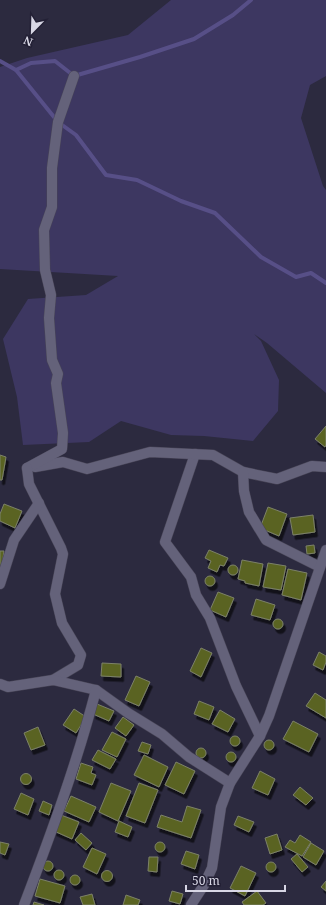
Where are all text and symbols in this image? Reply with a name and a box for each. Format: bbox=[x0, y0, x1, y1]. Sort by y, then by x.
north arrow bbox=[12, 12, 52, 52]
text: N bbox=[21, 33, 35, 50]
scale bar bbox=[186, 867, 285, 893]
text: 50 m bbox=[192, 872, 220, 889]

